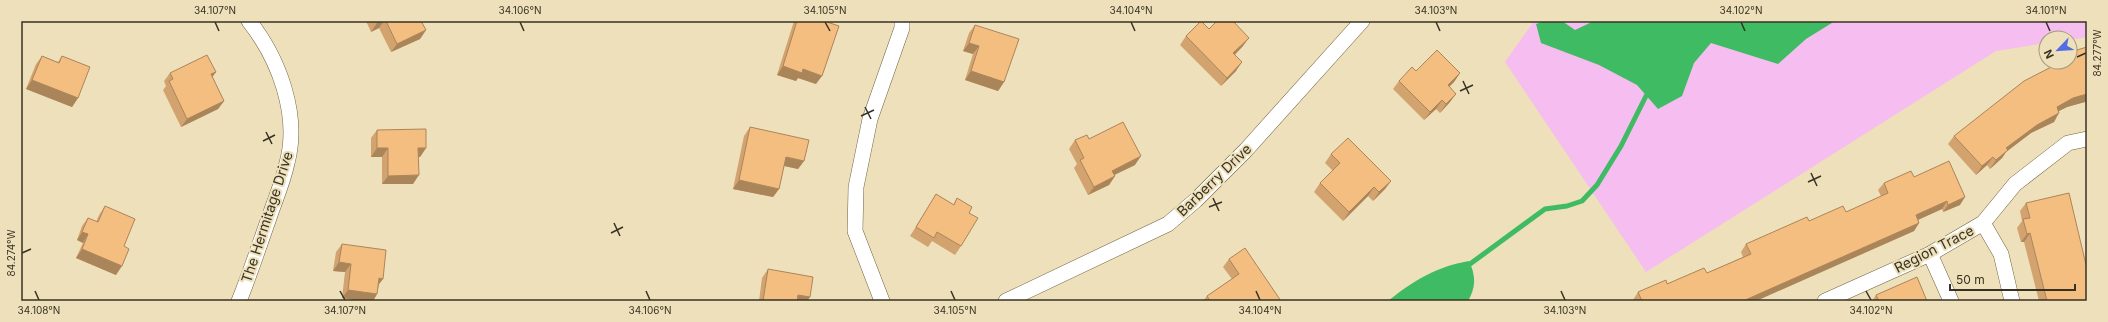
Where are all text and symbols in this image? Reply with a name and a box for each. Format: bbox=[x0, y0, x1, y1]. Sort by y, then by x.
text: 34.107°N bbox=[194, 4, 236, 16]
text: 34.106°N bbox=[499, 4, 541, 16]
text: 34.105°N bbox=[804, 4, 846, 16]
text: 34.104°N bbox=[1109, 4, 1153, 16]
text: 34.103°N bbox=[1415, 4, 1457, 16]
text: 34.102°N bbox=[1720, 4, 1762, 16]
text: 34.101°N bbox=[2026, 4, 2066, 16]
text: 84.277°W bbox=[2091, 29, 2103, 77]
north arrow bbox=[2038, 30, 2078, 70]
text: N bbox=[2041, 47, 2057, 61]
street label: Barberry Drive bbox=[1173, 140, 1254, 219]
street label: The Hermitage Drive bbox=[237, 149, 296, 285]
street label: Region Trace bbox=[1891, 221, 1976, 276]
text: 84.274°W bbox=[5, 229, 17, 277]
scale bar bbox=[1950, 266, 2075, 292]
text: 50 m bbox=[1956, 272, 1985, 287]
text: 34.108°N bbox=[18, 304, 60, 316]
text: 34.107°N bbox=[324, 304, 366, 316]
text: 34.106°N bbox=[629, 304, 671, 316]
text: 34.105°N bbox=[934, 304, 976, 316]
text: 34.104°N bbox=[1238, 304, 1282, 316]
text: 34.103°N bbox=[1544, 304, 1586, 316]
text: 34.102°N bbox=[1850, 304, 1892, 316]

